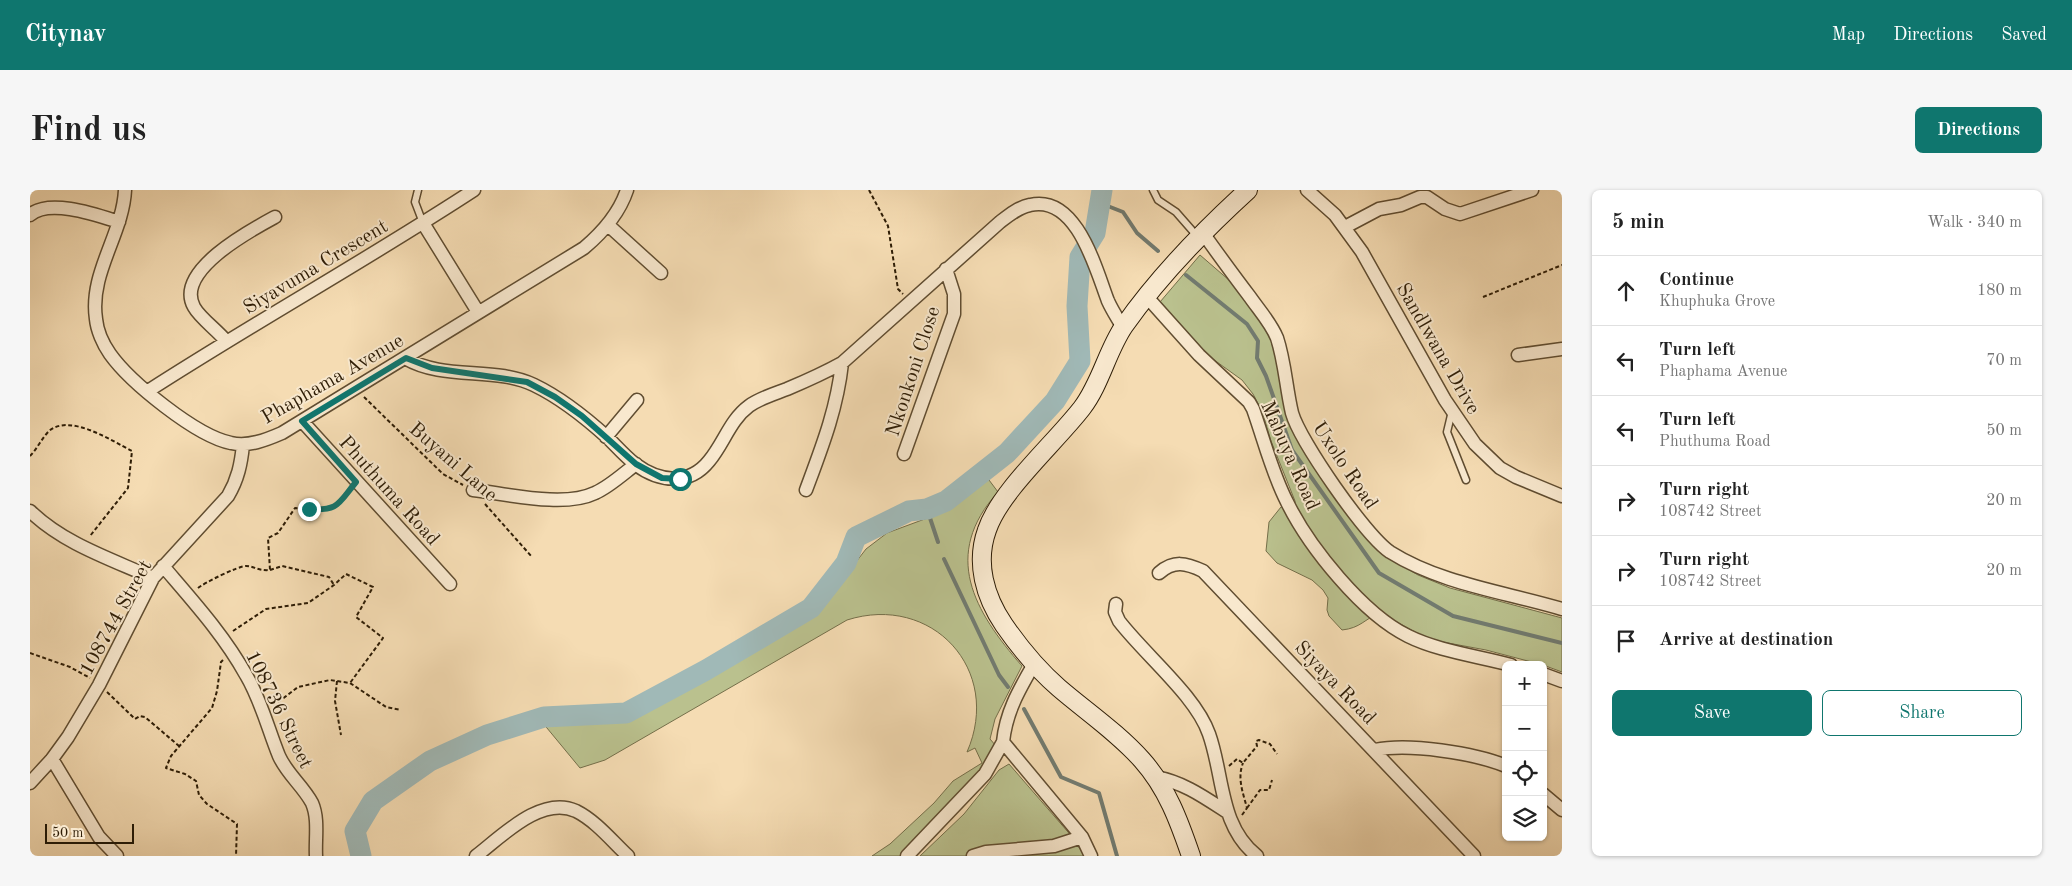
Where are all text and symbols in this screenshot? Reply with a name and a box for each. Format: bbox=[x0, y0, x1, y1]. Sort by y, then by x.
text: Citynav bbox=[25, 23, 106, 47]
text: Map bbox=[1832, 26, 1865, 44]
text: Directions bbox=[1893, 26, 1973, 44]
text: Saved bbox=[2001, 26, 2047, 44]
button: Directions bbox=[1915, 107, 2042, 153]
text: Find us bbox=[30, 113, 146, 148]
text: 5 min bbox=[1612, 212, 1665, 233]
text: Walk · 340 m bbox=[1927, 215, 2022, 231]
street label: Siyavuma Crescent bbox=[240, 217, 392, 319]
text: Continue bbox=[1659, 271, 1734, 290]
icon: ahead bbox=[1612, 277, 1640, 305]
street label: Sandlwana Drive bbox=[1392, 280, 1483, 418]
text: 180 m bbox=[1977, 283, 2022, 299]
text: Khuphuka Grove bbox=[1659, 294, 1775, 310]
street label: Nkonkoni Close bbox=[883, 304, 944, 439]
street label: Phaphama Avenue bbox=[259, 331, 407, 428]
text: Turn left bbox=[1659, 341, 1736, 360]
icon: left bbox=[1612, 347, 1640, 375]
text: 70 m bbox=[1986, 353, 2022, 369]
text: Phaphama Avenue bbox=[1659, 364, 1787, 380]
street label: Mabuya Road bbox=[1256, 398, 1322, 514]
text: Turn left bbox=[1659, 411, 1736, 430]
icon: left bbox=[1612, 417, 1640, 445]
street label: Buyani Lane bbox=[405, 419, 501, 506]
street label: Uxolo Road bbox=[1308, 419, 1381, 514]
text: 50 m bbox=[1986, 423, 2022, 439]
street label: Phuthuma Road bbox=[334, 433, 443, 550]
text: Phuthuma Road bbox=[1659, 434, 1771, 450]
route start bbox=[669, 468, 692, 491]
text: Turn right bbox=[1659, 481, 1749, 500]
icon: right bbox=[1612, 487, 1640, 515]
text: 20 m bbox=[1986, 493, 2022, 509]
route end bbox=[298, 498, 321, 521]
text: 108742 Street bbox=[1659, 504, 1762, 520]
text: Turn right bbox=[1659, 551, 1749, 570]
street label: 108744 Street bbox=[77, 557, 157, 679]
icon: right bbox=[1612, 557, 1640, 585]
text: 20 m bbox=[1986, 563, 2022, 579]
text: 108742 Street bbox=[1659, 574, 1762, 590]
icon: arrive bbox=[1612, 627, 1640, 655]
text: Arrive at destination bbox=[1659, 631, 1833, 650]
street label: Siyaya Road bbox=[1290, 638, 1379, 729]
street label: 108736 Street bbox=[241, 648, 315, 772]
map controls bbox=[1502, 661, 1547, 841]
button: + bbox=[1502, 661, 1547, 706]
button: Save bbox=[1612, 690, 1812, 736]
button: Share bbox=[1822, 690, 2022, 736]
button: − bbox=[1502, 706, 1547, 751]
button: locate bbox=[1502, 751, 1547, 796]
button: layers bbox=[1502, 796, 1547, 841]
scale bar bbox=[45, 821, 134, 844]
text: 50 m bbox=[52, 826, 83, 840]

